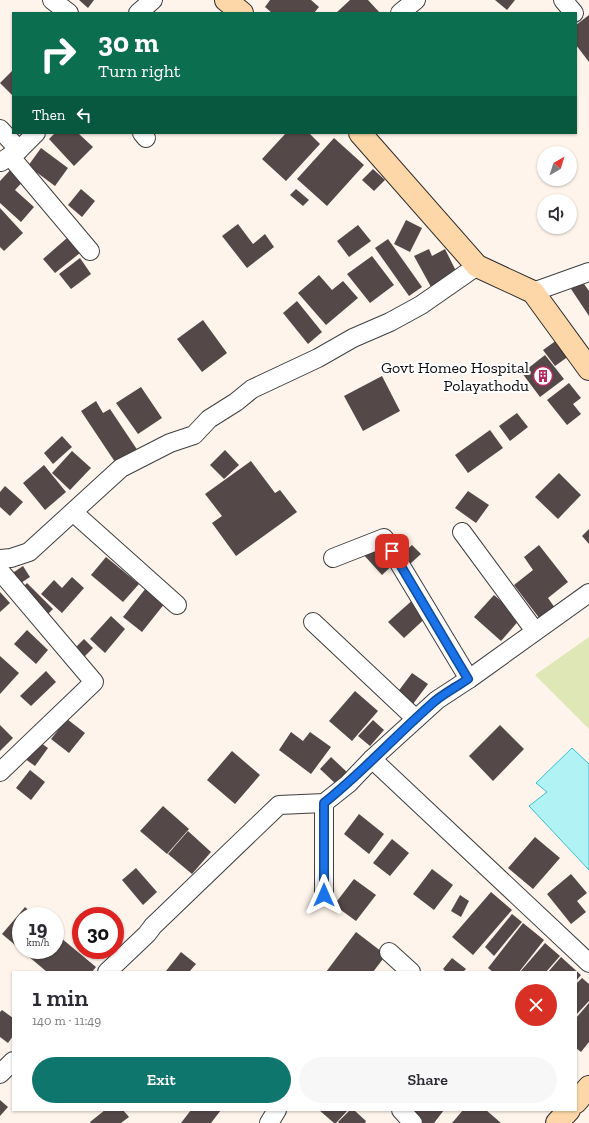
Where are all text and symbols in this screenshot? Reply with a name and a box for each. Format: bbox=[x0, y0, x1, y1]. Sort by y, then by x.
text: 30 m bbox=[98, 26, 159, 59]
icon: right bbox=[32, 28, 84, 80]
text: Turn right bbox=[98, 60, 180, 82]
icon: left bbox=[73, 104, 95, 126]
text: Then bbox=[32, 106, 65, 124]
north arrow bbox=[537, 146, 577, 186]
map controls bbox=[537, 146, 577, 234]
button: sound bbox=[537, 194, 577, 234]
place label: Govt Homeo Hospital Polayathodu bbox=[381, 358, 529, 395]
building icon: Govt Homeo Hospital Polayathodu bbox=[532, 365, 554, 387]
pin bbox=[375, 534, 409, 568]
icon: arrive bbox=[381, 540, 403, 562]
position arrow bbox=[303, 874, 345, 916]
speed limit sign: 30 bbox=[72, 907, 124, 959]
text: 19 bbox=[29, 916, 47, 940]
text: km/h bbox=[27, 937, 49, 949]
text: 1 min bbox=[32, 983, 88, 1012]
button: close bbox=[515, 984, 557, 1026]
text: 140 m · 11:49 bbox=[32, 1013, 101, 1028]
button: Exit bbox=[32, 1057, 291, 1103]
button: Share bbox=[299, 1057, 557, 1103]

